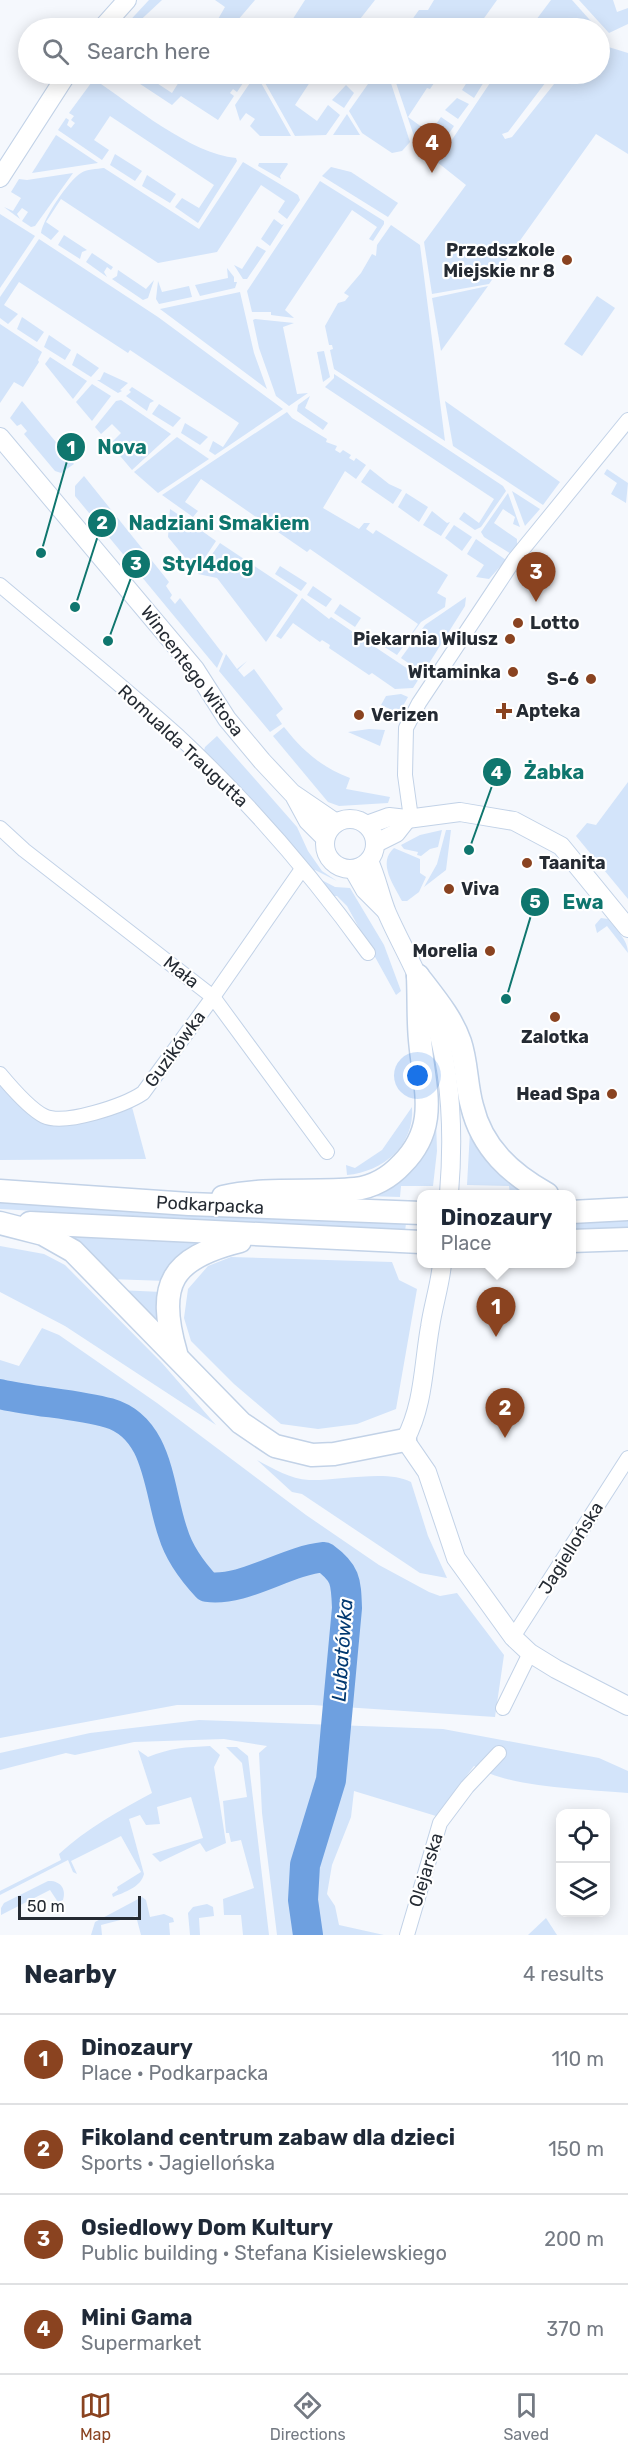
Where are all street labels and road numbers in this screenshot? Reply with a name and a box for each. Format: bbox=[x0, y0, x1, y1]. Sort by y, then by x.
street label: Wincentego Witosa bbox=[136, 601, 248, 741]
street label: Romualda Traugutta bbox=[113, 680, 253, 812]
street label: Mała bbox=[159, 951, 203, 993]
street label: Guzikówka bbox=[140, 1007, 210, 1091]
street label: Podkarpacka bbox=[155, 1191, 265, 1219]
street label: Jagiellońska bbox=[534, 1498, 608, 1598]
street label: Olejarska bbox=[404, 1830, 448, 1910]

